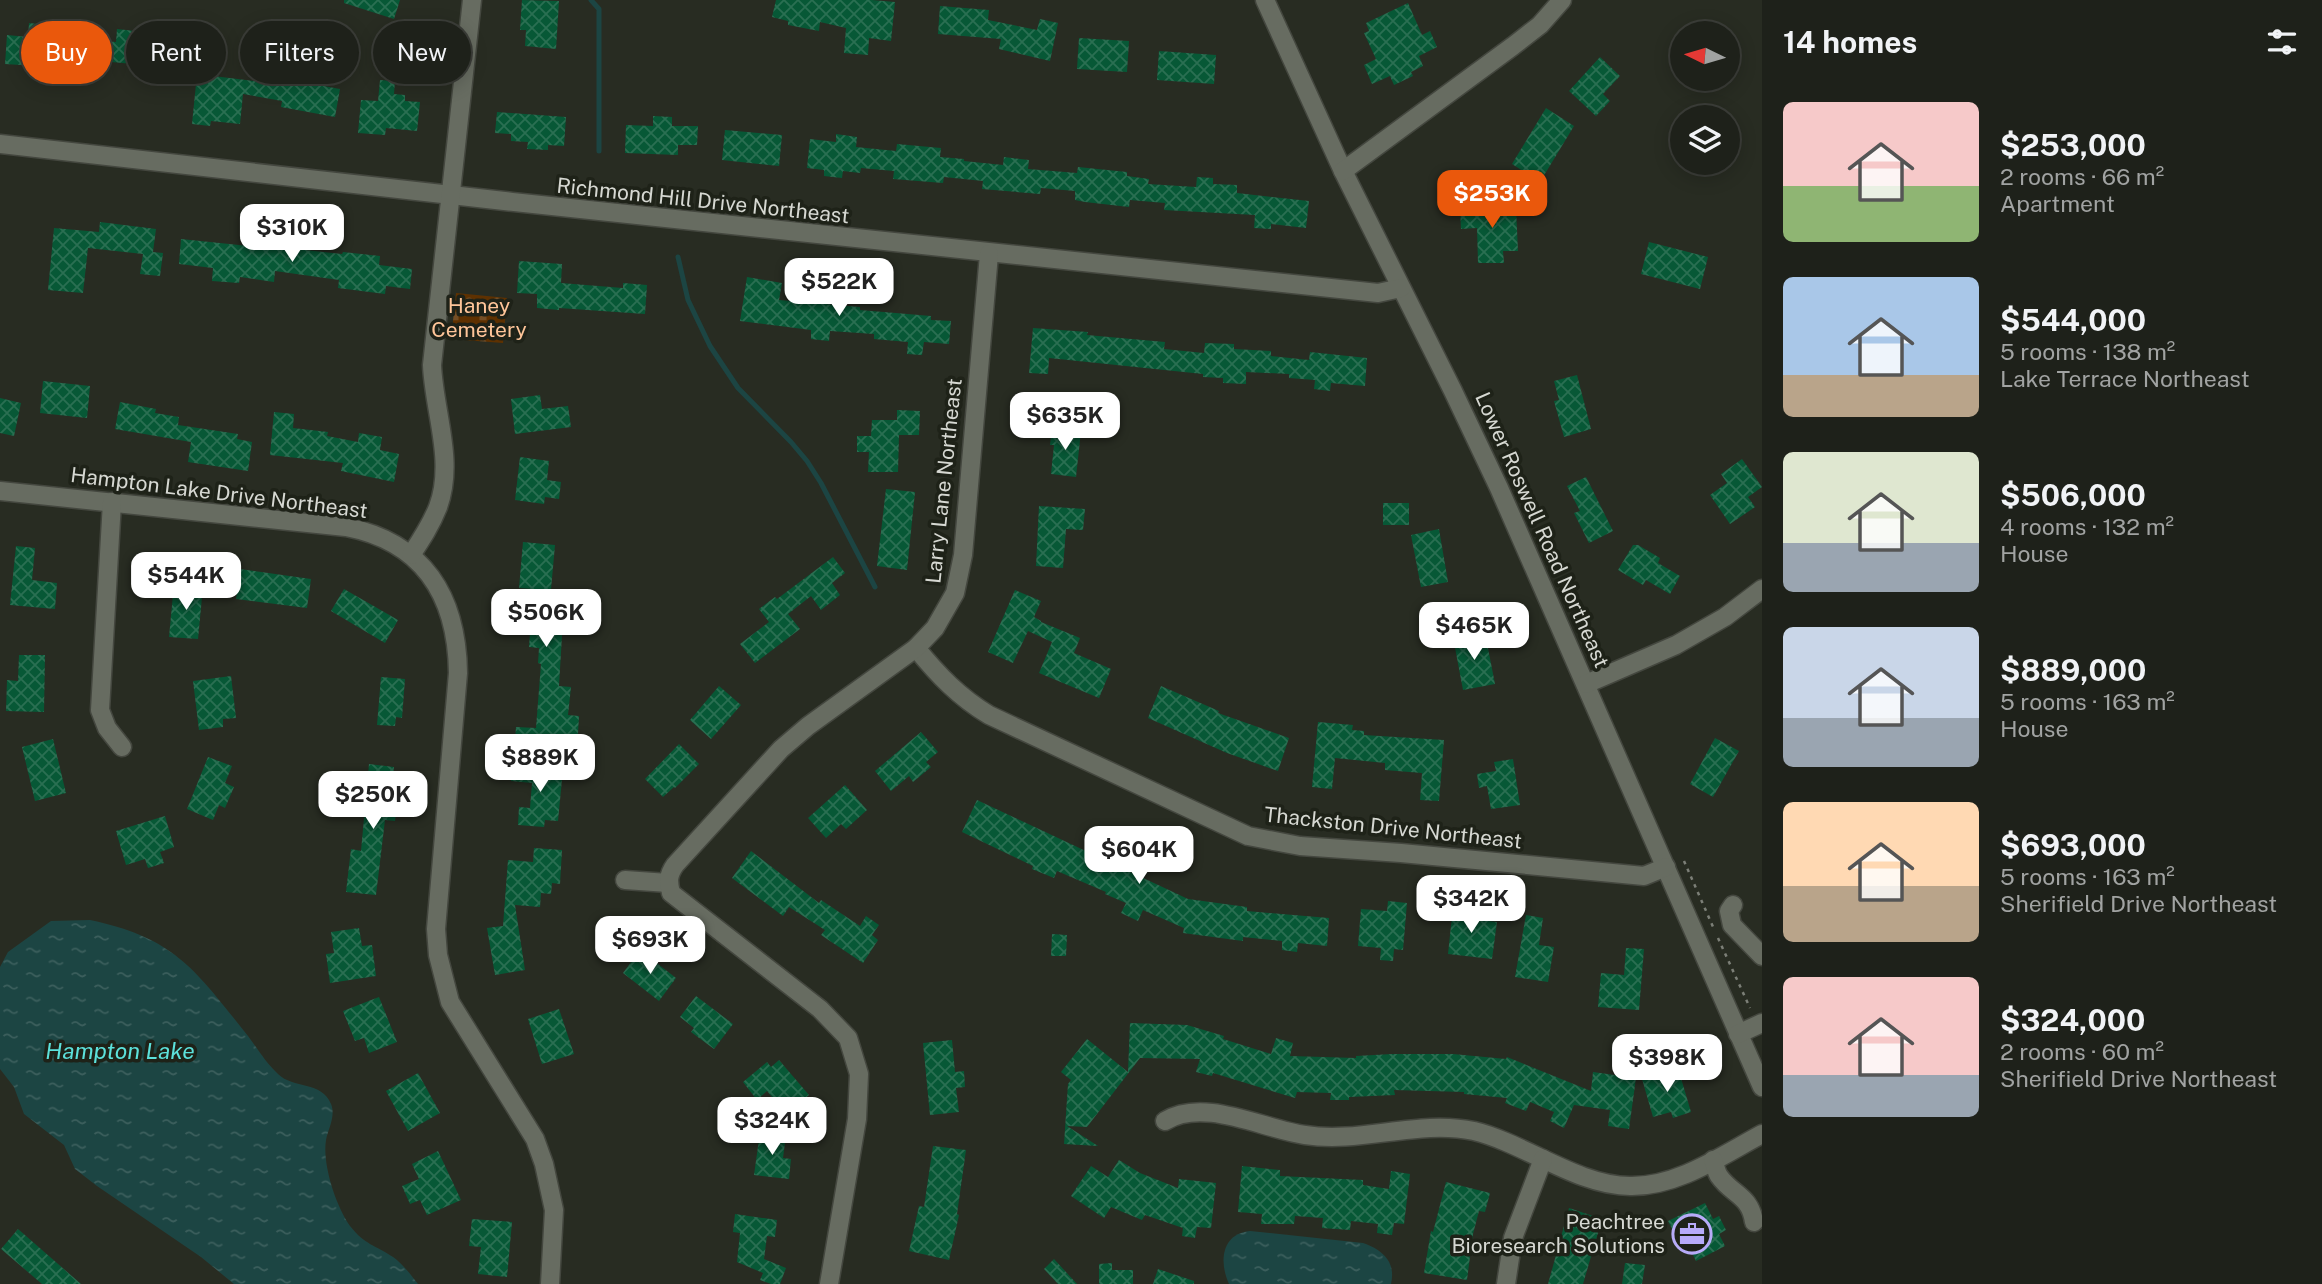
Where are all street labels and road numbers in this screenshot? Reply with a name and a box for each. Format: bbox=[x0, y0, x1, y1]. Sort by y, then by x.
street label: Richmond Hill Drive Northeast bbox=[555, 173, 851, 228]
street label: Larry Lane Northeast bbox=[920, 377, 967, 585]
street label: Lower Roswell Road Northeast bbox=[1470, 388, 1615, 671]
street label: Hampton Lake Drive Northeast bbox=[69, 462, 369, 523]
street label: Thackston Drive Northeast bbox=[1263, 802, 1523, 853]

